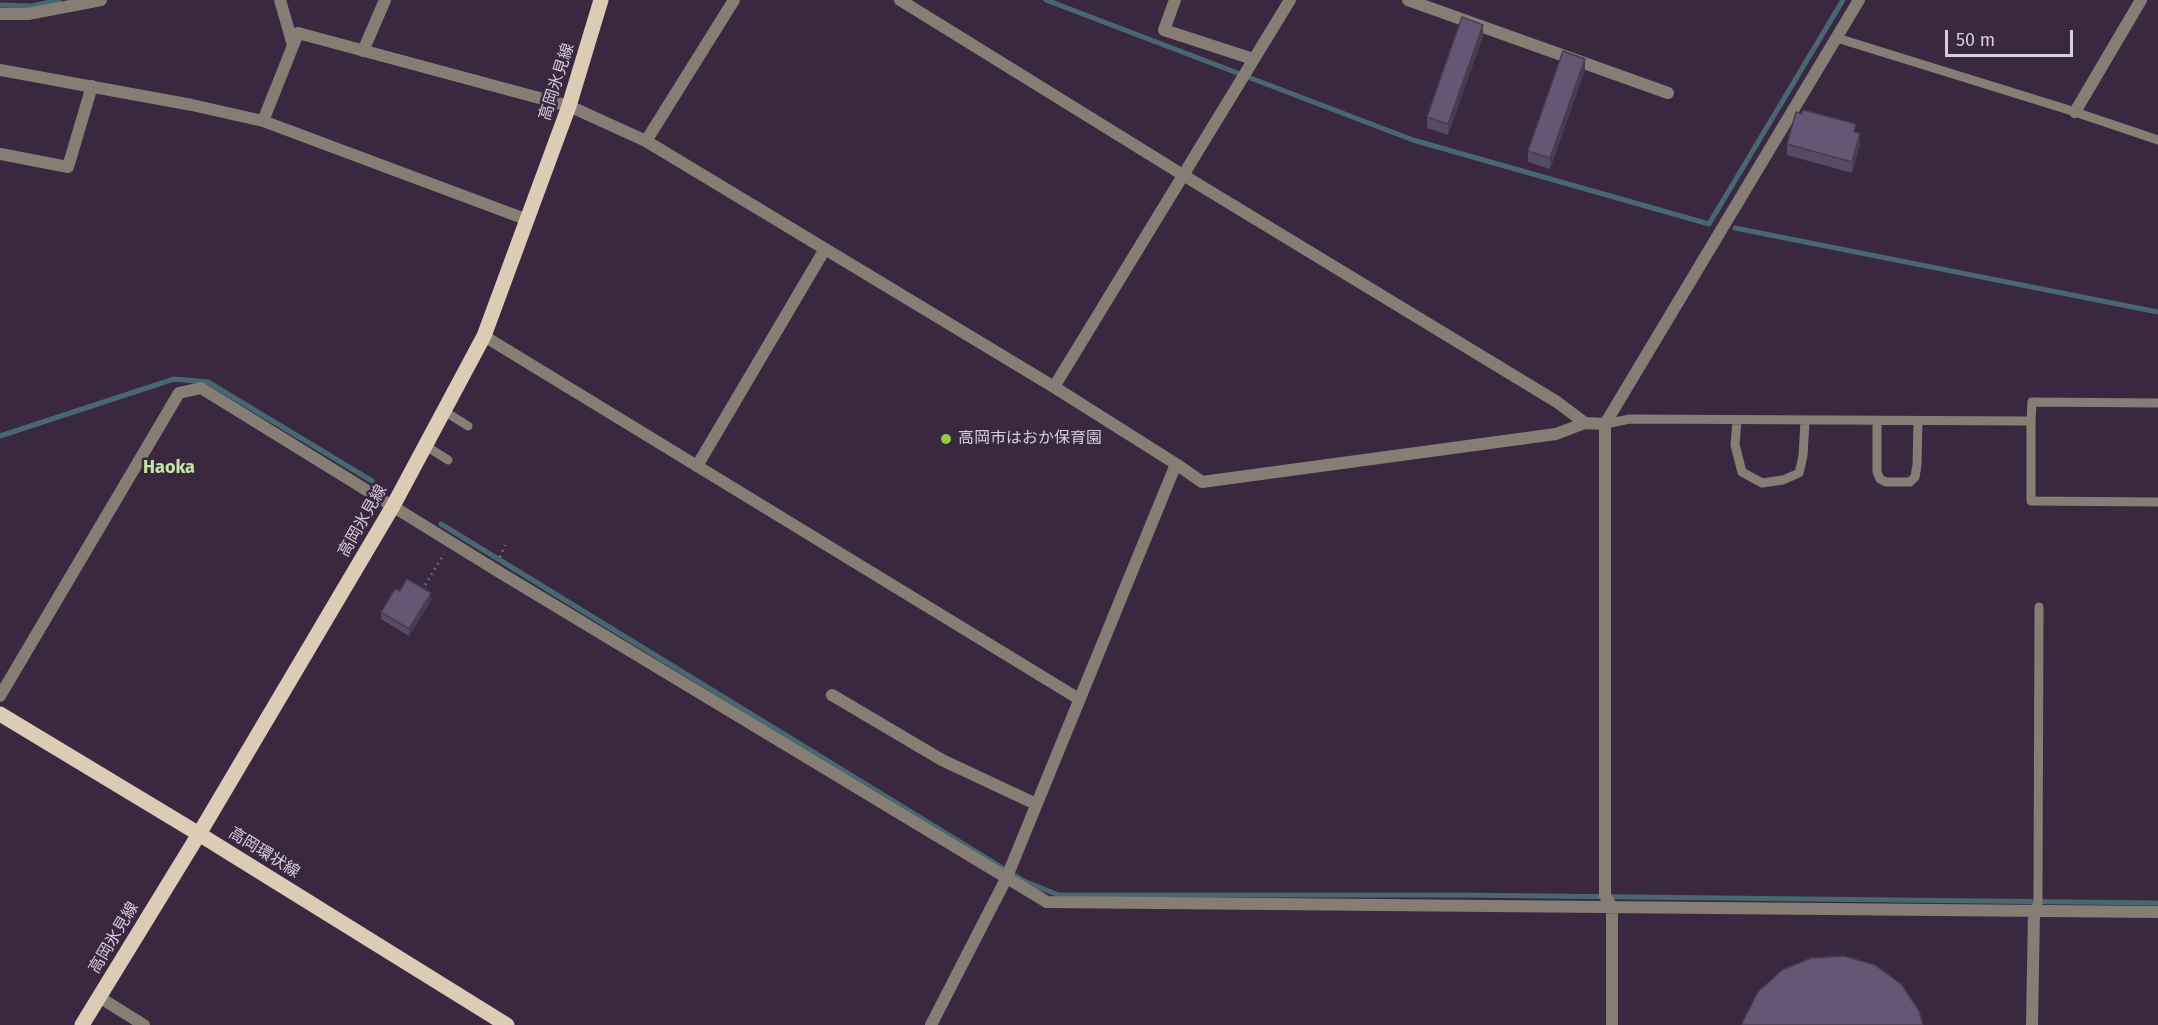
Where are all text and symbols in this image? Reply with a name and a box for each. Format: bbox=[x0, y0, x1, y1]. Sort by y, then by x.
scale bar bbox=[1948, 18, 2076, 56]
text: 50 m bbox=[1956, 29, 1995, 51]
street label: 高岡氷見線 bbox=[536, 41, 578, 123]
place label: 高岡市はおか保育園 bbox=[958, 429, 1102, 449]
marker: 高岡市はおか保育園 bbox=[939, 432, 953, 446]
district label: Haoka bbox=[143, 457, 195, 479]
street label: 高岡氷見線 bbox=[335, 482, 391, 560]
street label: 高岡環状線 bbox=[225, 824, 303, 882]
street label: 高岡氷見線 bbox=[85, 899, 143, 977]

